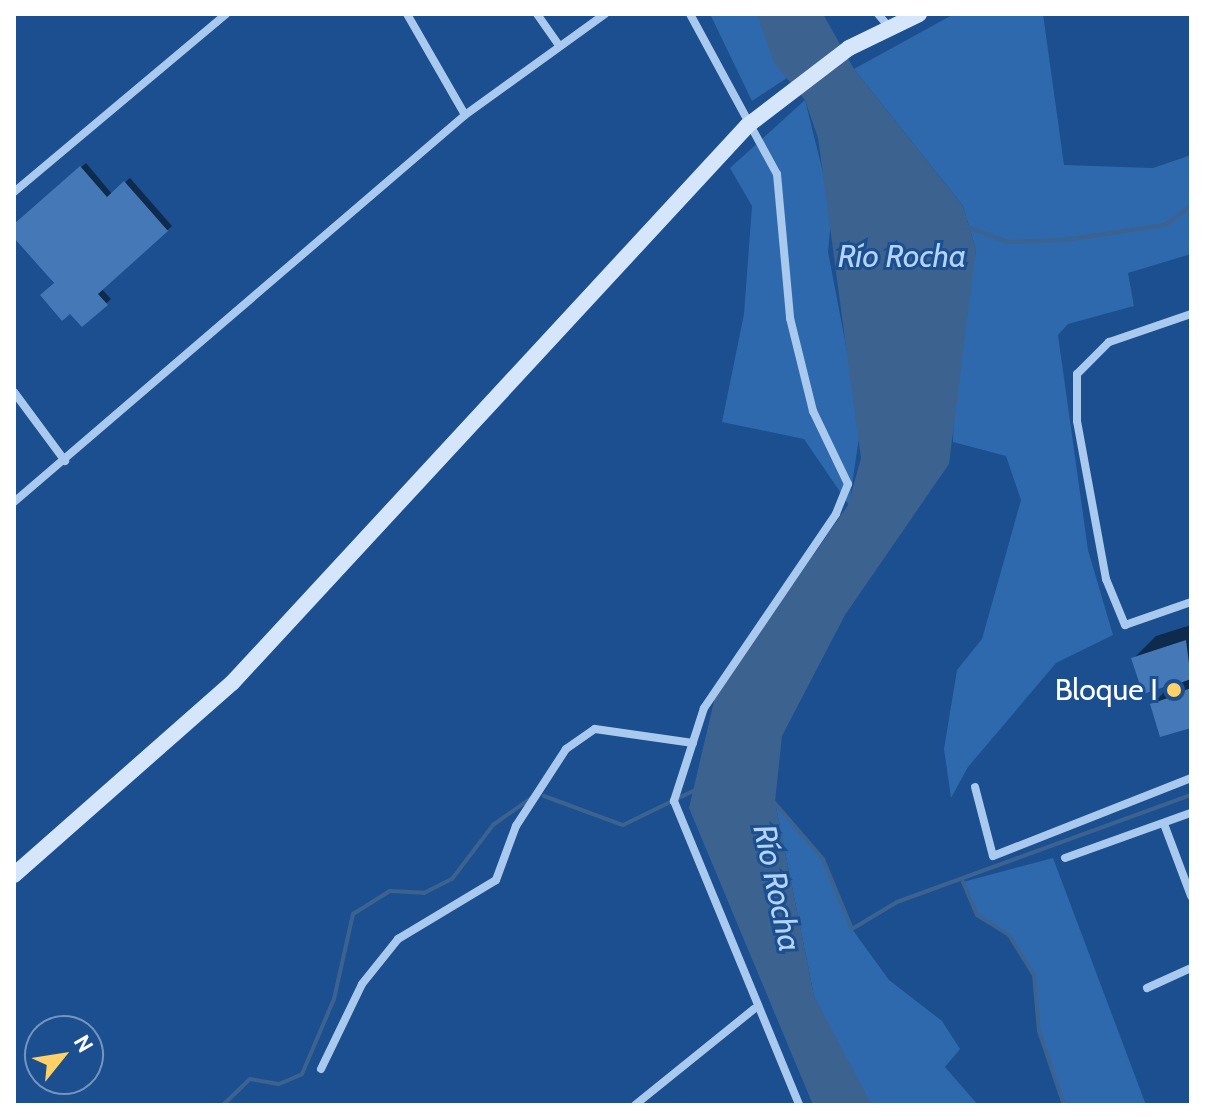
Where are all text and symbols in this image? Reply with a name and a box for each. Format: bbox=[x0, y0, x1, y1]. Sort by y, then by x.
water label: Río Rocha bbox=[838, 237, 966, 275]
place label: Bloque I bbox=[1055, 672, 1158, 708]
marker: Bloque I bbox=[1165, 681, 1183, 699]
water label: Río Rocha bbox=[745, 821, 809, 955]
north arrow bbox=[24, 1015, 104, 1095]
text: N bbox=[68, 1030, 99, 1057]

